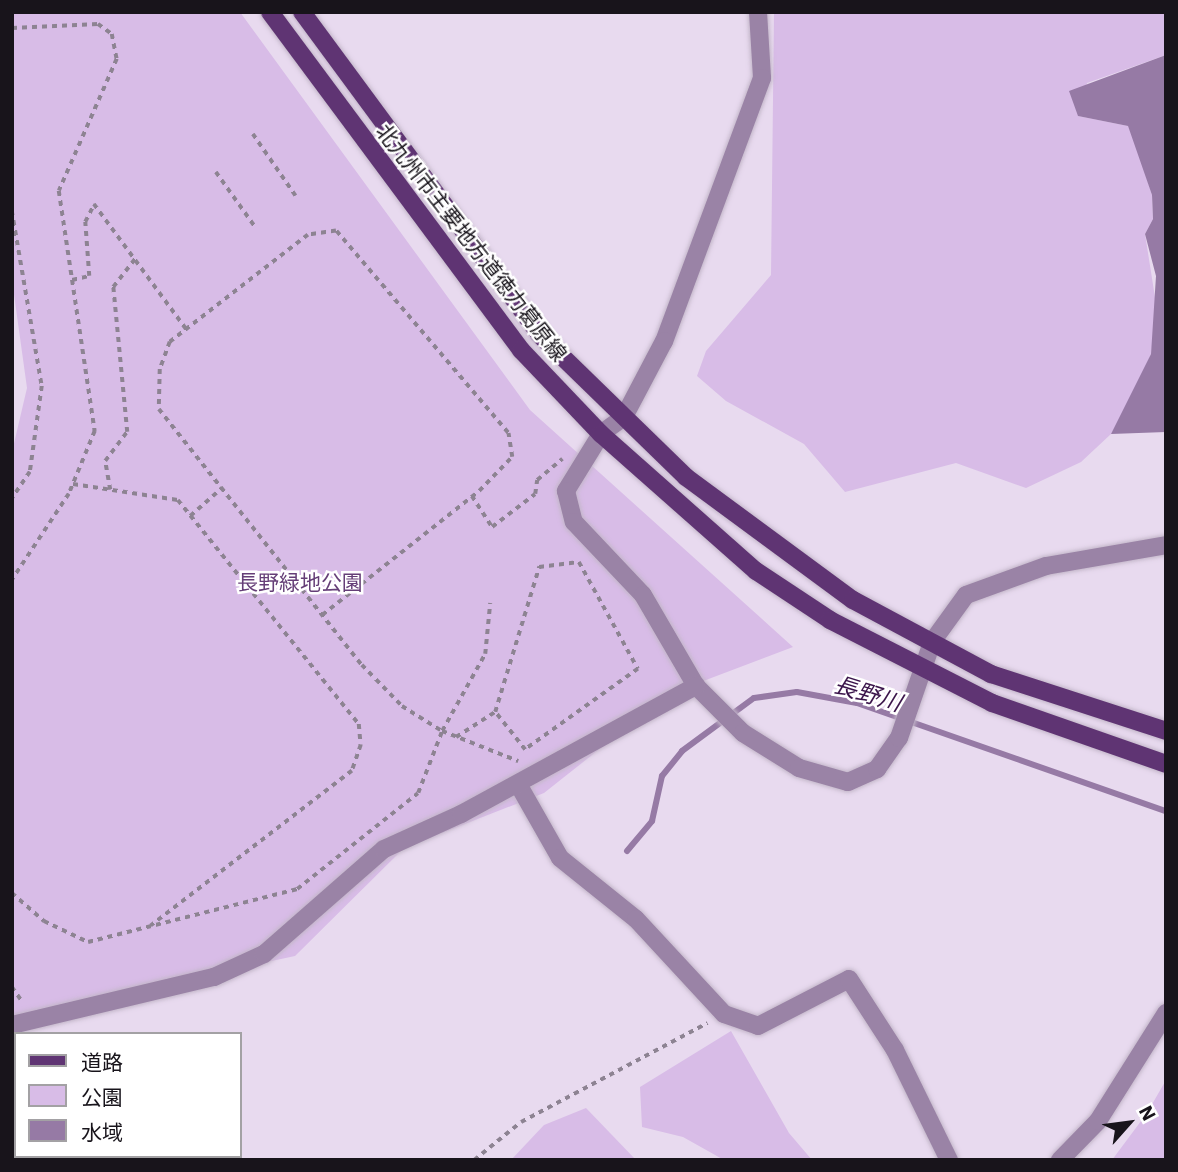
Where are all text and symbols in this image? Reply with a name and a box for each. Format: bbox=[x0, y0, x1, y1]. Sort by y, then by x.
street label: 北九州市主要地方道徳力葛原線 bbox=[372, 118, 572, 366]
park label: 長野緑地公園 bbox=[237, 569, 363, 595]
water label: 長野川 bbox=[831, 670, 905, 716]
legend bbox=[14, 1032, 242, 1158]
text: 道路 bbox=[81, 1048, 123, 1076]
text: 公園 bbox=[81, 1083, 123, 1111]
north arrow bbox=[1094, 1088, 1164, 1158]
text: N bbox=[1134, 1101, 1161, 1125]
text: 水域 bbox=[81, 1118, 123, 1146]

